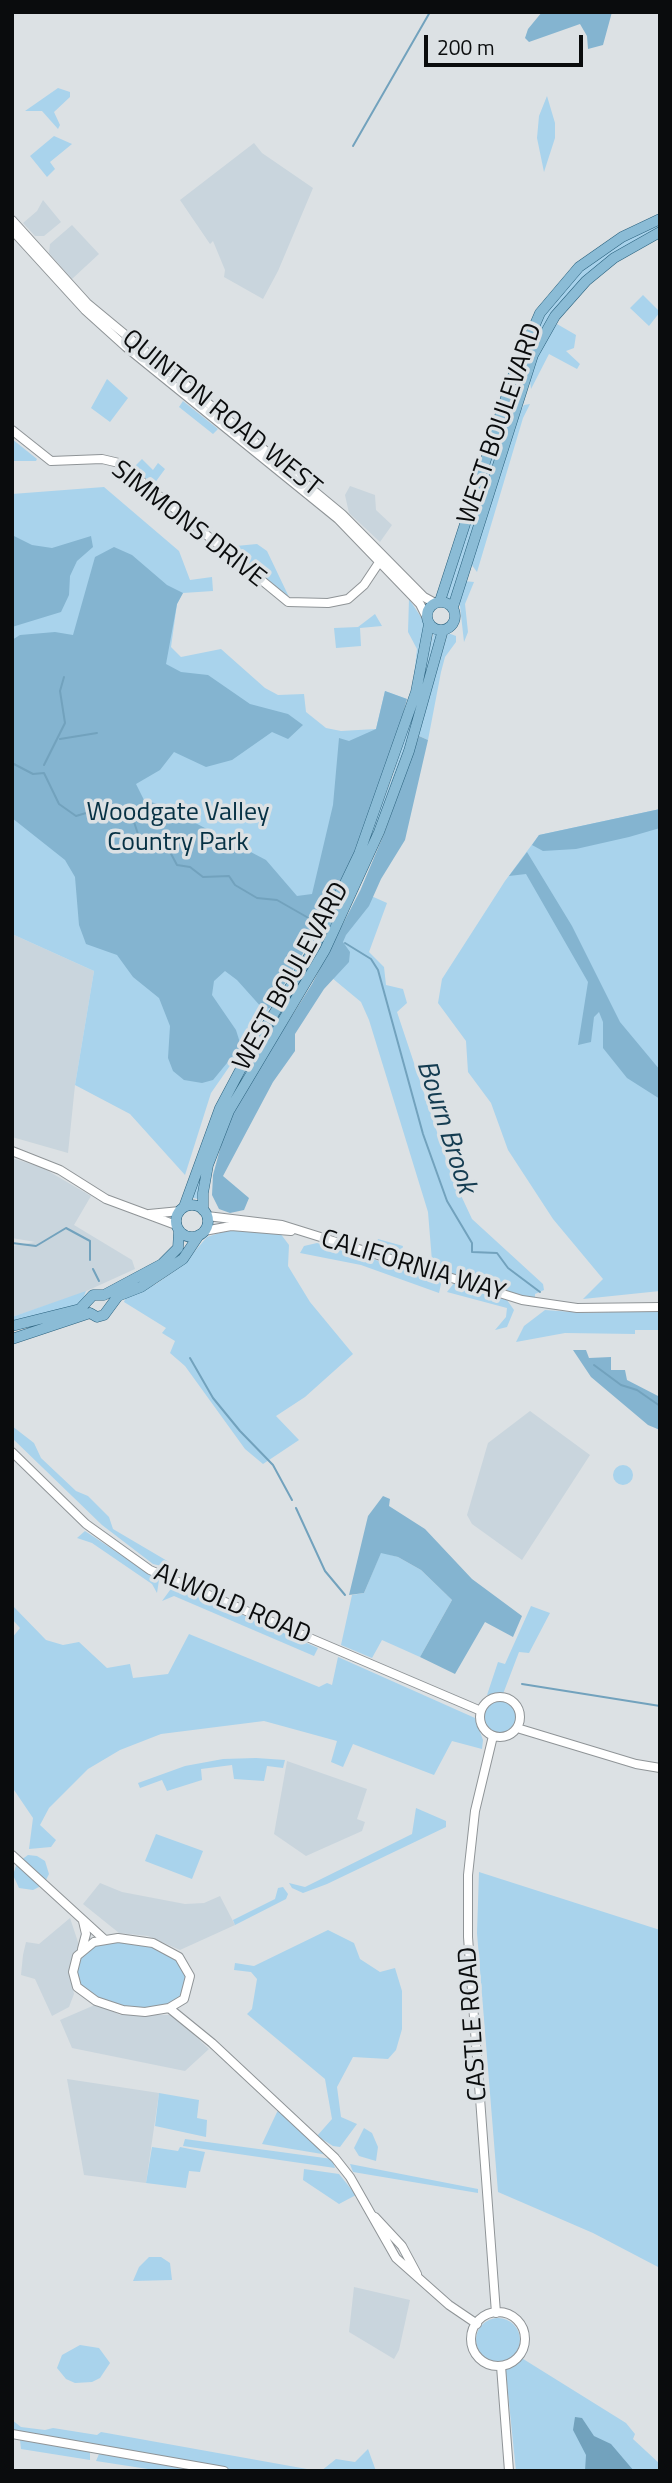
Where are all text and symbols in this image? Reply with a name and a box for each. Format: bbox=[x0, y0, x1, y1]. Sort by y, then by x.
scale bar bbox=[427, 21, 586, 65]
text: 200 m bbox=[437, 31, 494, 63]
street label: WEST BOULEVARD bbox=[452, 320, 550, 528]
street label: QUINTON ROAD WEST bbox=[115, 324, 327, 504]
street label: SIMMONS DRIVE bbox=[105, 455, 271, 595]
park label: Woodgate Valley Country Park bbox=[86, 798, 270, 860]
street label: WEST BOULEVARD bbox=[227, 877, 357, 1077]
water label: Bourn Brook bbox=[408, 1056, 482, 1198]
street label: CALIFORNIA WAY bbox=[317, 1224, 509, 1310]
street label: ALWOLD ROAD bbox=[149, 1558, 315, 1652]
street label: CASTLE ROAD bbox=[453, 1946, 495, 2102]

